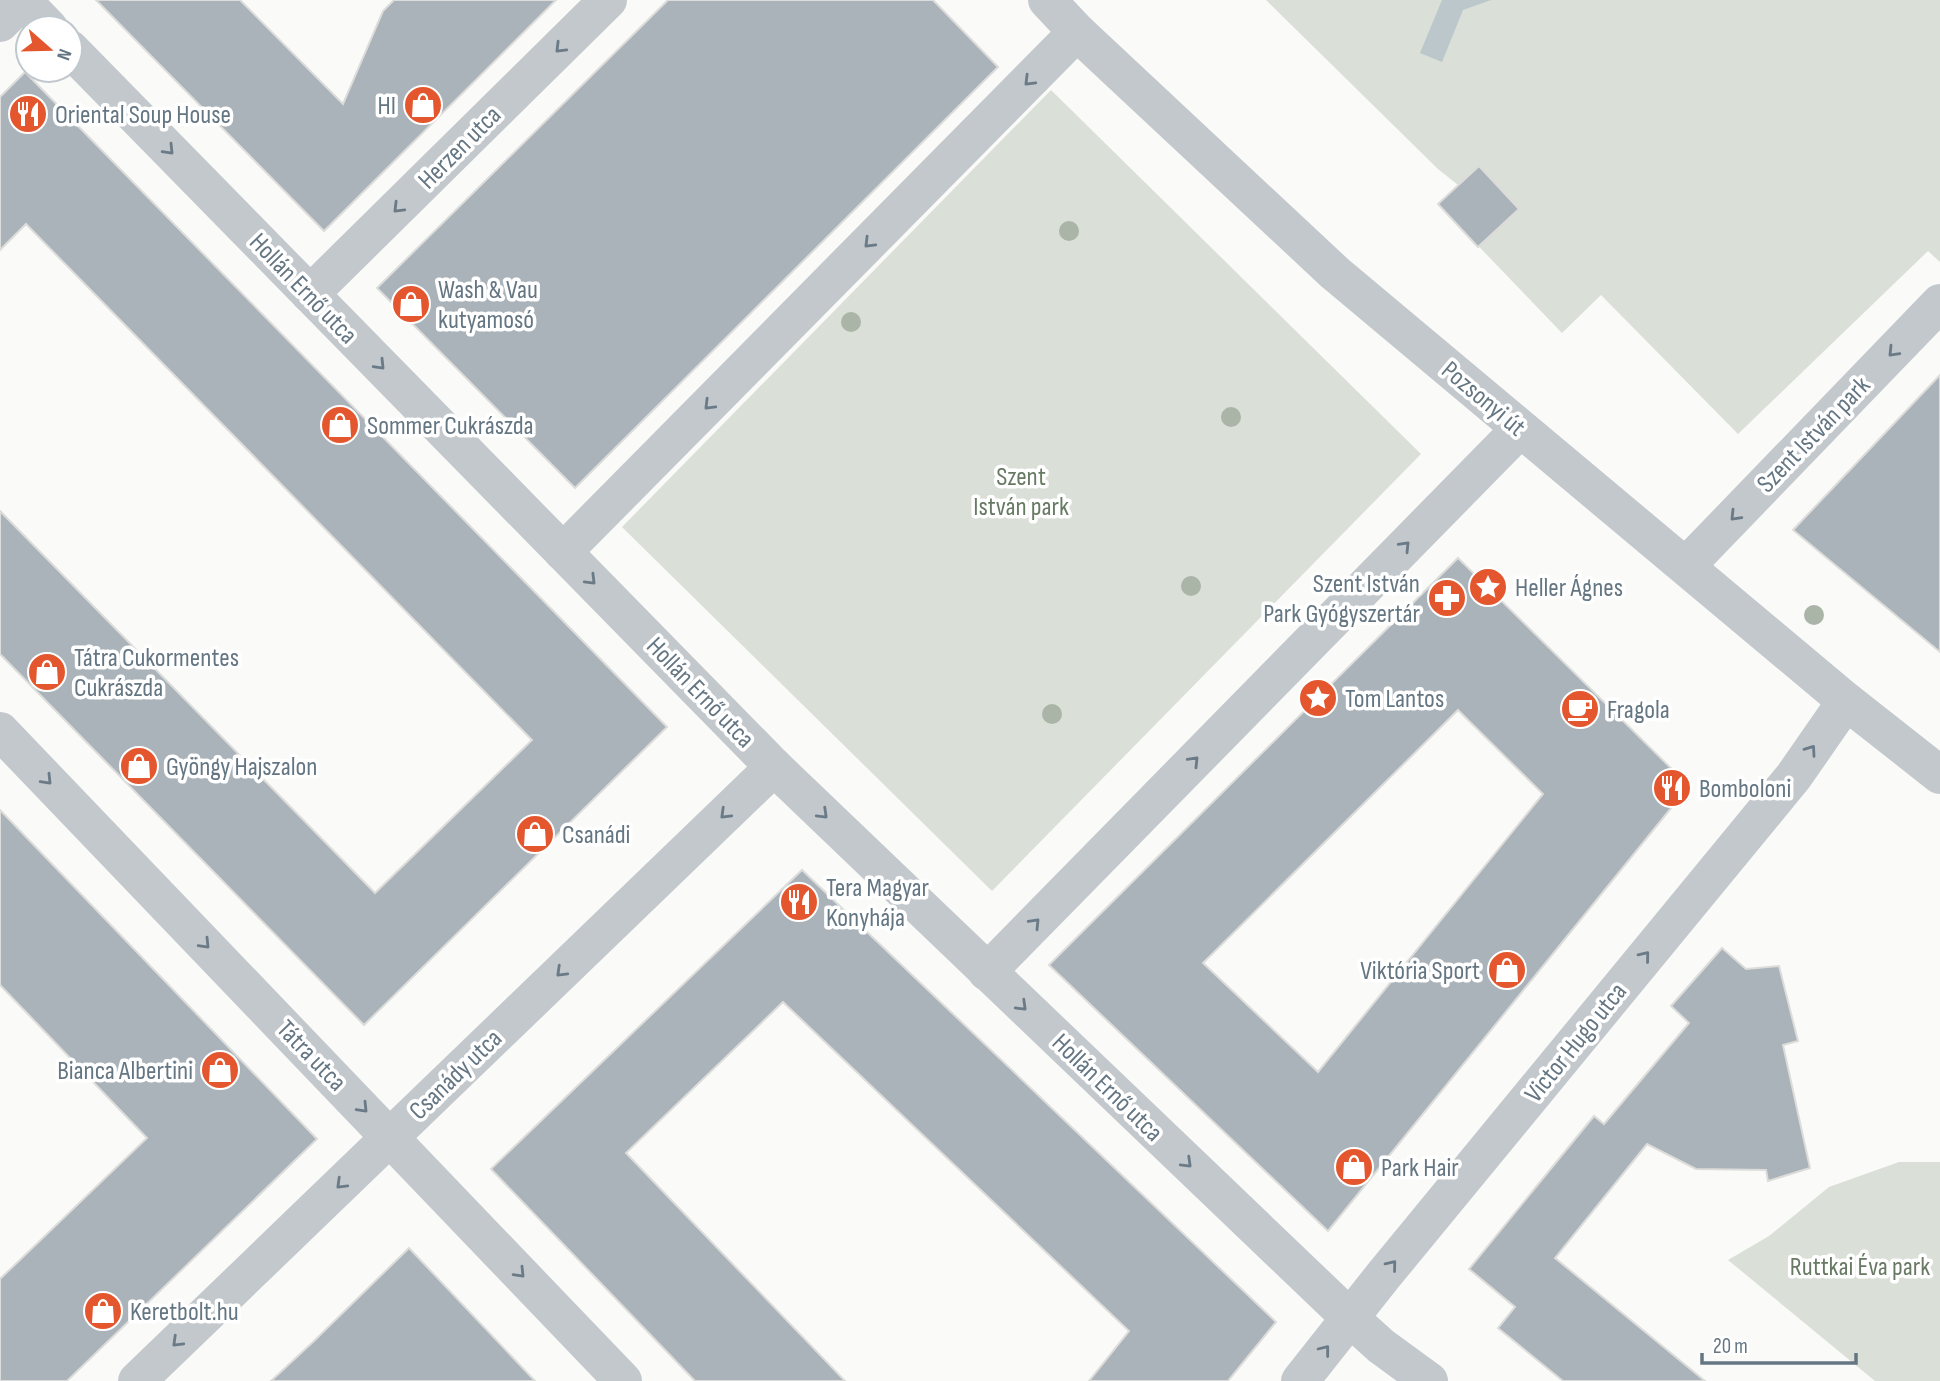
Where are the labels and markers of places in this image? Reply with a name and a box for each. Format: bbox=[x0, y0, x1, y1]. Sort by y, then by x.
shop icon: HI bbox=[402, 84, 444, 126]
place label: HI bbox=[378, 91, 396, 122]
restaurant icon: Oriental Soup House bbox=[7, 93, 49, 135]
place label: Oriental Soup House bbox=[55, 100, 231, 131]
place label: Wash & Vau kutyamosó bbox=[438, 275, 538, 336]
shop icon: Wash & Vau kutyamosó bbox=[390, 283, 432, 325]
shop icon: Sommer Cukrászda bbox=[319, 404, 361, 446]
place label: Sommer Cukrászda bbox=[367, 411, 534, 442]
place icon: Heller Ágnes bbox=[1467, 566, 1509, 608]
place label: Szent István Park Gyógyszertár bbox=[1263, 569, 1421, 630]
place label: Heller Ágnes bbox=[1515, 573, 1623, 604]
pharmacy icon: Szent István Park Gyógyszertár bbox=[1426, 577, 1468, 619]
place label: Tátra Cukormentes Cukrászda bbox=[74, 643, 239, 704]
shop icon: Tátra Cukormentes Cukrászda bbox=[26, 651, 68, 693]
place icon: Tom Lantos bbox=[1297, 677, 1339, 719]
place label: Tom Lantos bbox=[1345, 684, 1444, 715]
cafe icon: Fragola bbox=[1559, 688, 1601, 730]
place label: Fragola bbox=[1607, 695, 1670, 726]
shop icon: Gyöngy Hajszalon bbox=[118, 745, 160, 787]
place label: Gyöngy Hajszalon bbox=[166, 752, 317, 783]
restaurant icon: Bomboloni bbox=[1651, 767, 1693, 809]
place label: Bomboloni bbox=[1699, 774, 1791, 805]
shop icon: Csanádi bbox=[514, 813, 556, 855]
place label: Csanádi bbox=[562, 820, 630, 851]
place label: Tera Magyar Konyhája bbox=[826, 873, 930, 934]
restaurant icon: Tera Magyar Konyhája bbox=[778, 881, 820, 923]
shop icon: Viktória Sport bbox=[1486, 949, 1528, 991]
place label: Viktória Sport bbox=[1360, 956, 1480, 987]
shop icon: Bianca Albertini bbox=[199, 1049, 241, 1091]
place label: Bianca Albertini bbox=[57, 1056, 193, 1087]
shop icon: Park Hair bbox=[1333, 1146, 1375, 1188]
place label: Park Hair bbox=[1381, 1153, 1459, 1184]
shop icon: Keretbolt.hu bbox=[82, 1290, 124, 1332]
place label: Keretbolt.hu bbox=[130, 1297, 239, 1328]

